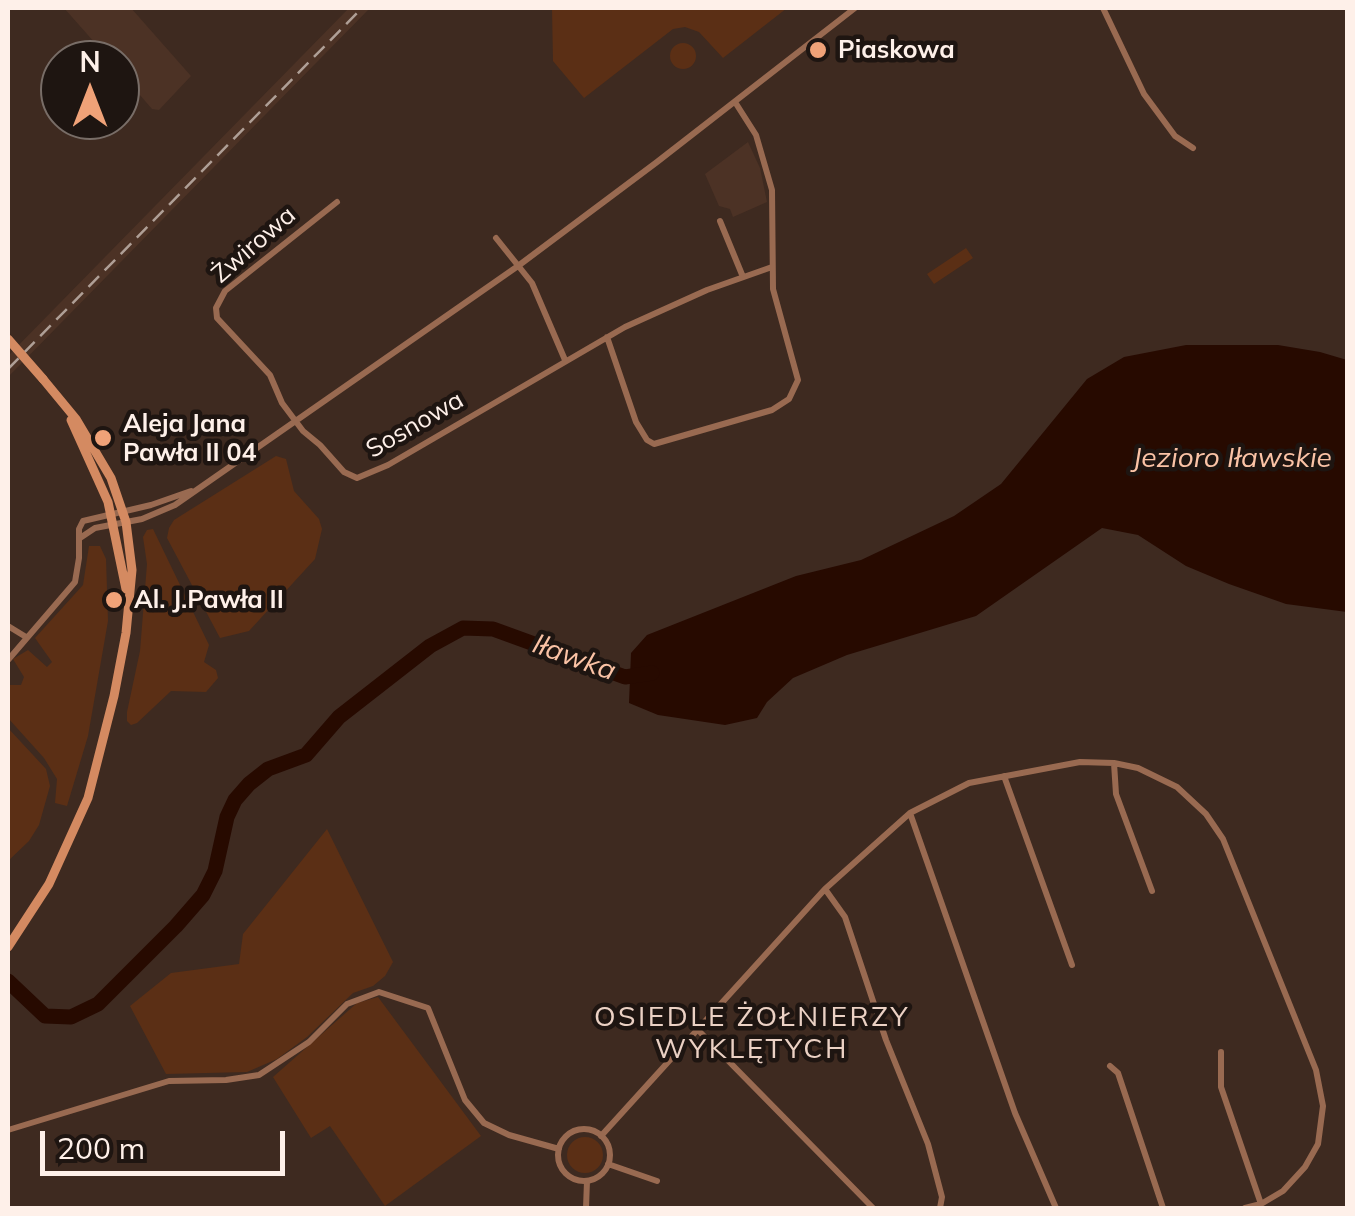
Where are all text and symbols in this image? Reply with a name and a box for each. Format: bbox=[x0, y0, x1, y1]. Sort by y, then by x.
place label: Piaskowa bbox=[838, 35, 955, 65]
marker: Piaskowa bbox=[807, 39, 829, 61]
north arrow bbox=[40, 40, 140, 140]
text: N bbox=[79, 44, 101, 79]
street label: Żwirowa bbox=[206, 200, 302, 290]
street label: Sosnowa bbox=[361, 385, 469, 465]
place label: Aleja Jana Pawła II 04 bbox=[123, 409, 256, 468]
marker: Aleja Jana Pawła II 04 bbox=[92, 427, 114, 449]
water label: Jezioro Iławskie bbox=[1132, 442, 1332, 476]
place label: Al. J.Pawła II bbox=[134, 585, 284, 615]
marker: Al. J.Pawła II bbox=[103, 589, 125, 611]
water label: Iławka bbox=[528, 628, 620, 688]
district label: OSIEDLE ŻOŁNIERZY WYKLĘTYCH bbox=[594, 1001, 910, 1067]
scale bar bbox=[45, 1111, 290, 1173]
text: 200 m bbox=[57, 1129, 145, 1167]

